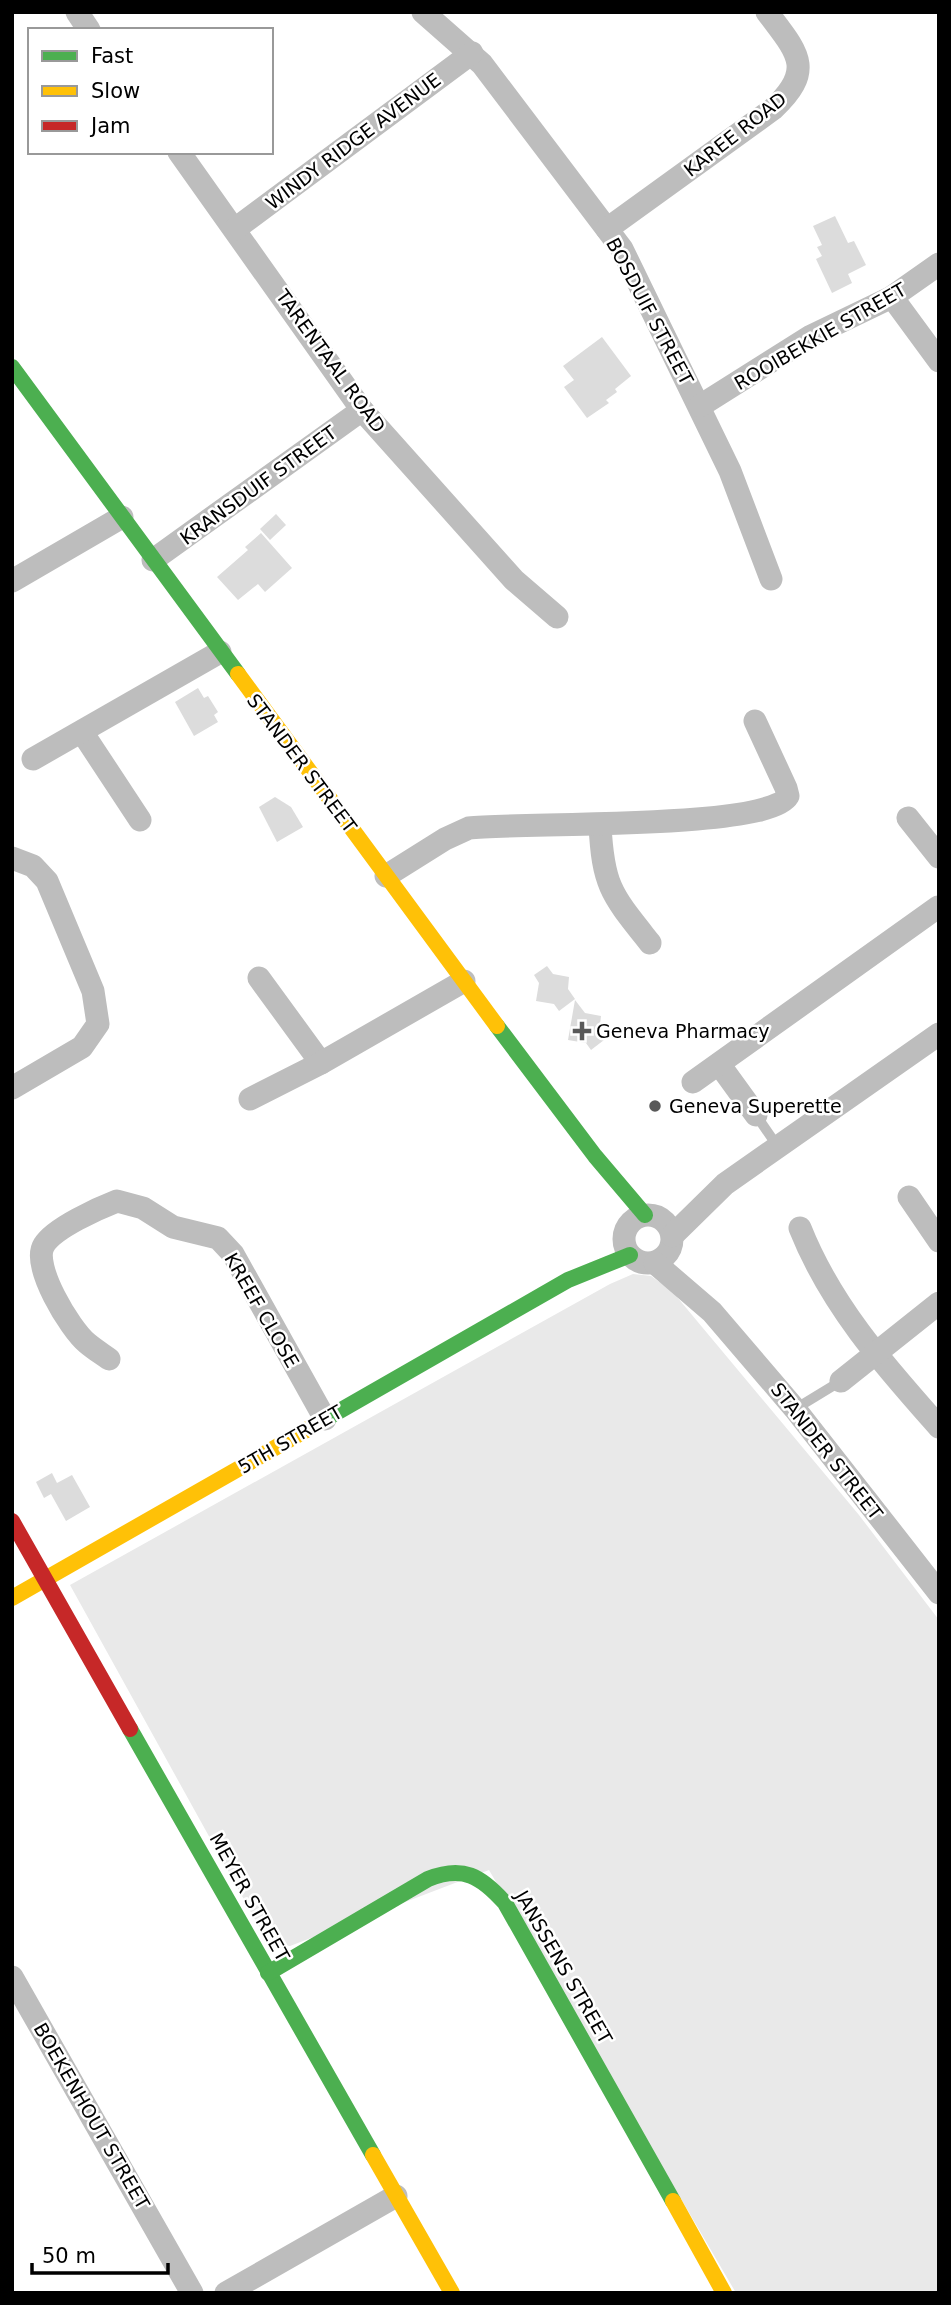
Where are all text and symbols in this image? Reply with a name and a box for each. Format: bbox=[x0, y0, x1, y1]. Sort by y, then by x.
legend bbox=[28, 28, 273, 154]
text: Fast bbox=[91, 44, 133, 68]
street label: WINDY RIDGE AVENUE bbox=[261, 68, 445, 214]
text: Slow bbox=[91, 79, 140, 103]
street label: KAREE ROAD bbox=[679, 87, 791, 181]
text: Jam bbox=[89, 114, 131, 138]
street label: BOSDUIF STREET bbox=[602, 234, 698, 389]
street label: ROOIBEKKIE STREET bbox=[730, 278, 910, 394]
street label: TARENTAAL ROAD bbox=[271, 284, 390, 437]
street label: KRANSDUIF STREET bbox=[176, 421, 341, 549]
street label: STANDER STREET bbox=[243, 689, 362, 837]
place label: Geneva Pharmacy bbox=[596, 1020, 770, 1042]
marker: Geneva Pharmacy bbox=[574, 1023, 590, 1039]
place label: Geneva Superette bbox=[669, 1095, 842, 1117]
marker: Geneva Superette bbox=[647, 1098, 663, 1114]
street label: KREEF CLOSE bbox=[220, 1249, 304, 1371]
street label: STANDER STREET bbox=[767, 1378, 888, 1524]
street label: 5TH STREET bbox=[234, 1400, 346, 1478]
street label: MEYER STREET bbox=[206, 1829, 295, 1966]
street label: JANSSENS STREET bbox=[511, 1886, 617, 2048]
street label: BOEKENHOUT STREET bbox=[30, 2019, 155, 2213]
scale bar bbox=[32, 2232, 168, 2276]
text: 50 m bbox=[42, 2244, 96, 2268]

